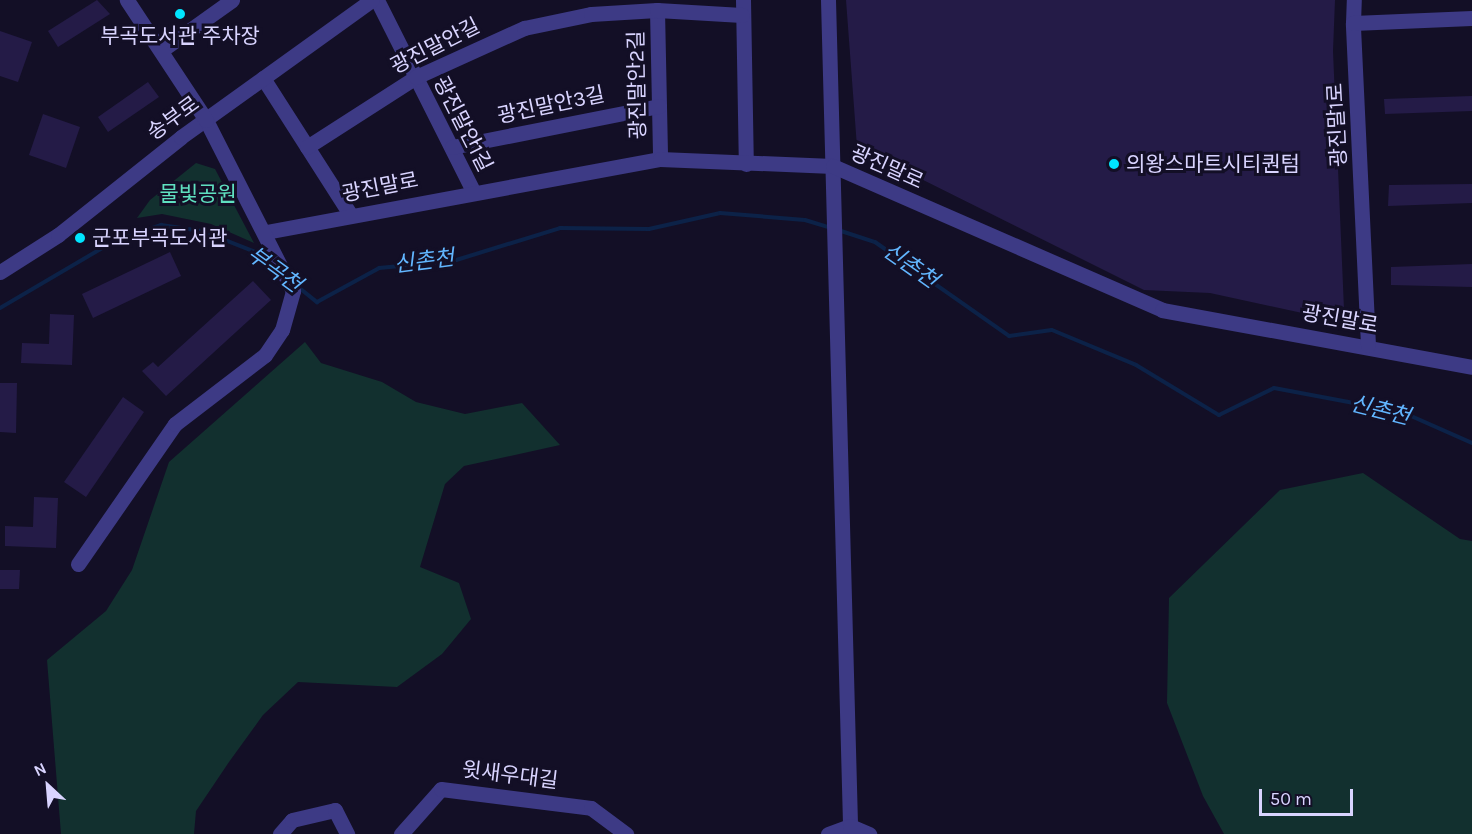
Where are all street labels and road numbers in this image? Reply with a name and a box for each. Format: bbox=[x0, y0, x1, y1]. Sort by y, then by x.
street label: 광진말안길 bbox=[386, 13, 484, 79]
street label: 광진말안2길 bbox=[623, 30, 651, 140]
street label: 광진말안1길 bbox=[428, 72, 498, 176]
street label: 광진말안3길 bbox=[495, 81, 607, 129]
street label: 광진말1로 bbox=[1322, 82, 1352, 168]
street label: 송부로 bbox=[142, 91, 204, 145]
street label: 광진말로 bbox=[847, 140, 927, 194]
street label: 광진말로 bbox=[340, 167, 420, 207]
street label: 광진말로 bbox=[1300, 300, 1380, 338]
street label: 윗새우대길 bbox=[461, 757, 559, 793]

